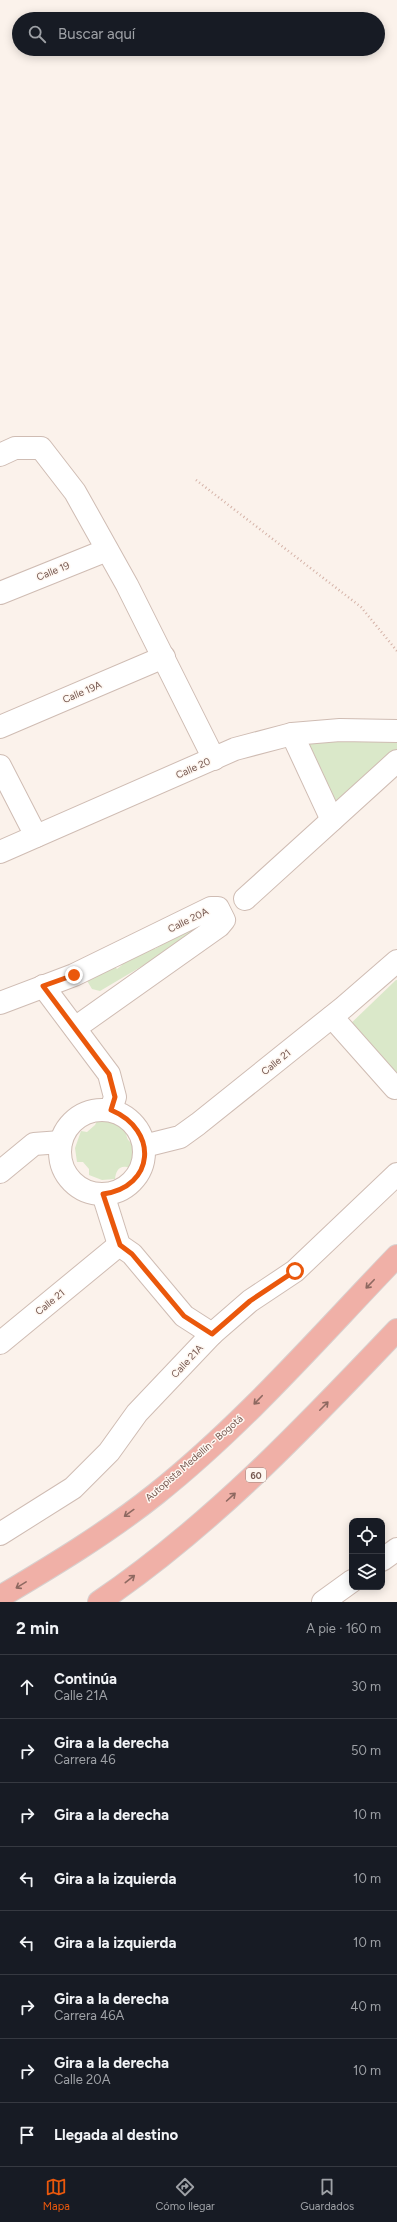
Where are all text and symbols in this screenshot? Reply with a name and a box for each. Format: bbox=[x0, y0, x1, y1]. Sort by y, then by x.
search box bbox=[12, 12, 385, 56]
icon: search bbox=[26, 23, 48, 45]
text: Buscar aquí bbox=[58, 25, 135, 43]
street label: Calle 19 bbox=[35, 558, 72, 583]
street label: Calle 19A bbox=[60, 678, 104, 706]
street label: Calle 20 bbox=[174, 755, 212, 781]
street label: Calle 20A bbox=[166, 905, 211, 935]
route end bbox=[65, 966, 83, 984]
street label: Calle 21 bbox=[259, 1046, 293, 1078]
route start bbox=[286, 1262, 304, 1280]
one-way arrow bbox=[365, 1279, 375, 1289]
street label: Calle 21 bbox=[33, 1286, 67, 1318]
street label: Calle 21A bbox=[168, 1341, 206, 1380]
one-way arrow bbox=[253, 1395, 263, 1405]
one-way arrow bbox=[319, 1402, 329, 1411]
street label: Autopista Medellín - Bogotá bbox=[142, 1412, 246, 1504]
road number: 60 bbox=[246, 1468, 266, 1482]
one-way arrow bbox=[226, 1492, 236, 1502]
one-way arrow bbox=[124, 1509, 135, 1517]
map controls bbox=[349, 1518, 385, 1590]
button: locate bbox=[349, 1518, 385, 1554]
button: layers bbox=[349, 1554, 385, 1590]
one-way arrow bbox=[125, 1575, 136, 1584]
one-way arrow bbox=[15, 1581, 27, 1589]
text: 2 min bbox=[16, 1618, 59, 1638]
text: A pie · 160 m bbox=[306, 1621, 381, 1636]
text: Continúa bbox=[54, 1670, 117, 1688]
icon: ahead bbox=[16, 1676, 38, 1698]
text: 30 m bbox=[351, 1679, 381, 1694]
text: Calle 21A bbox=[54, 1688, 107, 1703]
text: Gira a la derecha bbox=[54, 1734, 169, 1752]
icon: right bbox=[16, 1740, 38, 1762]
text: 50 m bbox=[351, 1743, 381, 1758]
text: Carrera 46 bbox=[54, 1752, 116, 1767]
icon: right bbox=[16, 1804, 38, 1826]
text: Gira a la derecha bbox=[54, 1806, 169, 1824]
text: 10 m bbox=[353, 1807, 381, 1822]
icon: left bbox=[16, 1868, 38, 1890]
text: Gira a la izquierda bbox=[54, 1870, 176, 1888]
text: 10 m bbox=[353, 1871, 381, 1886]
icon: left bbox=[16, 1932, 38, 1954]
text: Gira a la izquierda bbox=[54, 1934, 176, 1952]
text: 10 m bbox=[353, 1935, 381, 1950]
text: Gira a la derecha bbox=[54, 1990, 169, 2008]
icon: right bbox=[16, 1996, 38, 2018]
text: 40 m bbox=[350, 1999, 381, 2014]
text: Carrera 46A bbox=[54, 2008, 124, 2023]
text: Gira a la derecha bbox=[54, 2054, 169, 2072]
icon: right bbox=[16, 2060, 38, 2082]
text: 10 m bbox=[353, 2063, 381, 2078]
text: Calle 20A bbox=[54, 2072, 110, 2087]
icon: arrive bbox=[16, 2124, 38, 2146]
text: Llegada al destino bbox=[54, 2126, 178, 2144]
tab: Mapa bbox=[43, 2176, 70, 2213]
tab: Cómo llegar bbox=[155, 2176, 215, 2213]
tab: Guardados bbox=[300, 2176, 354, 2213]

